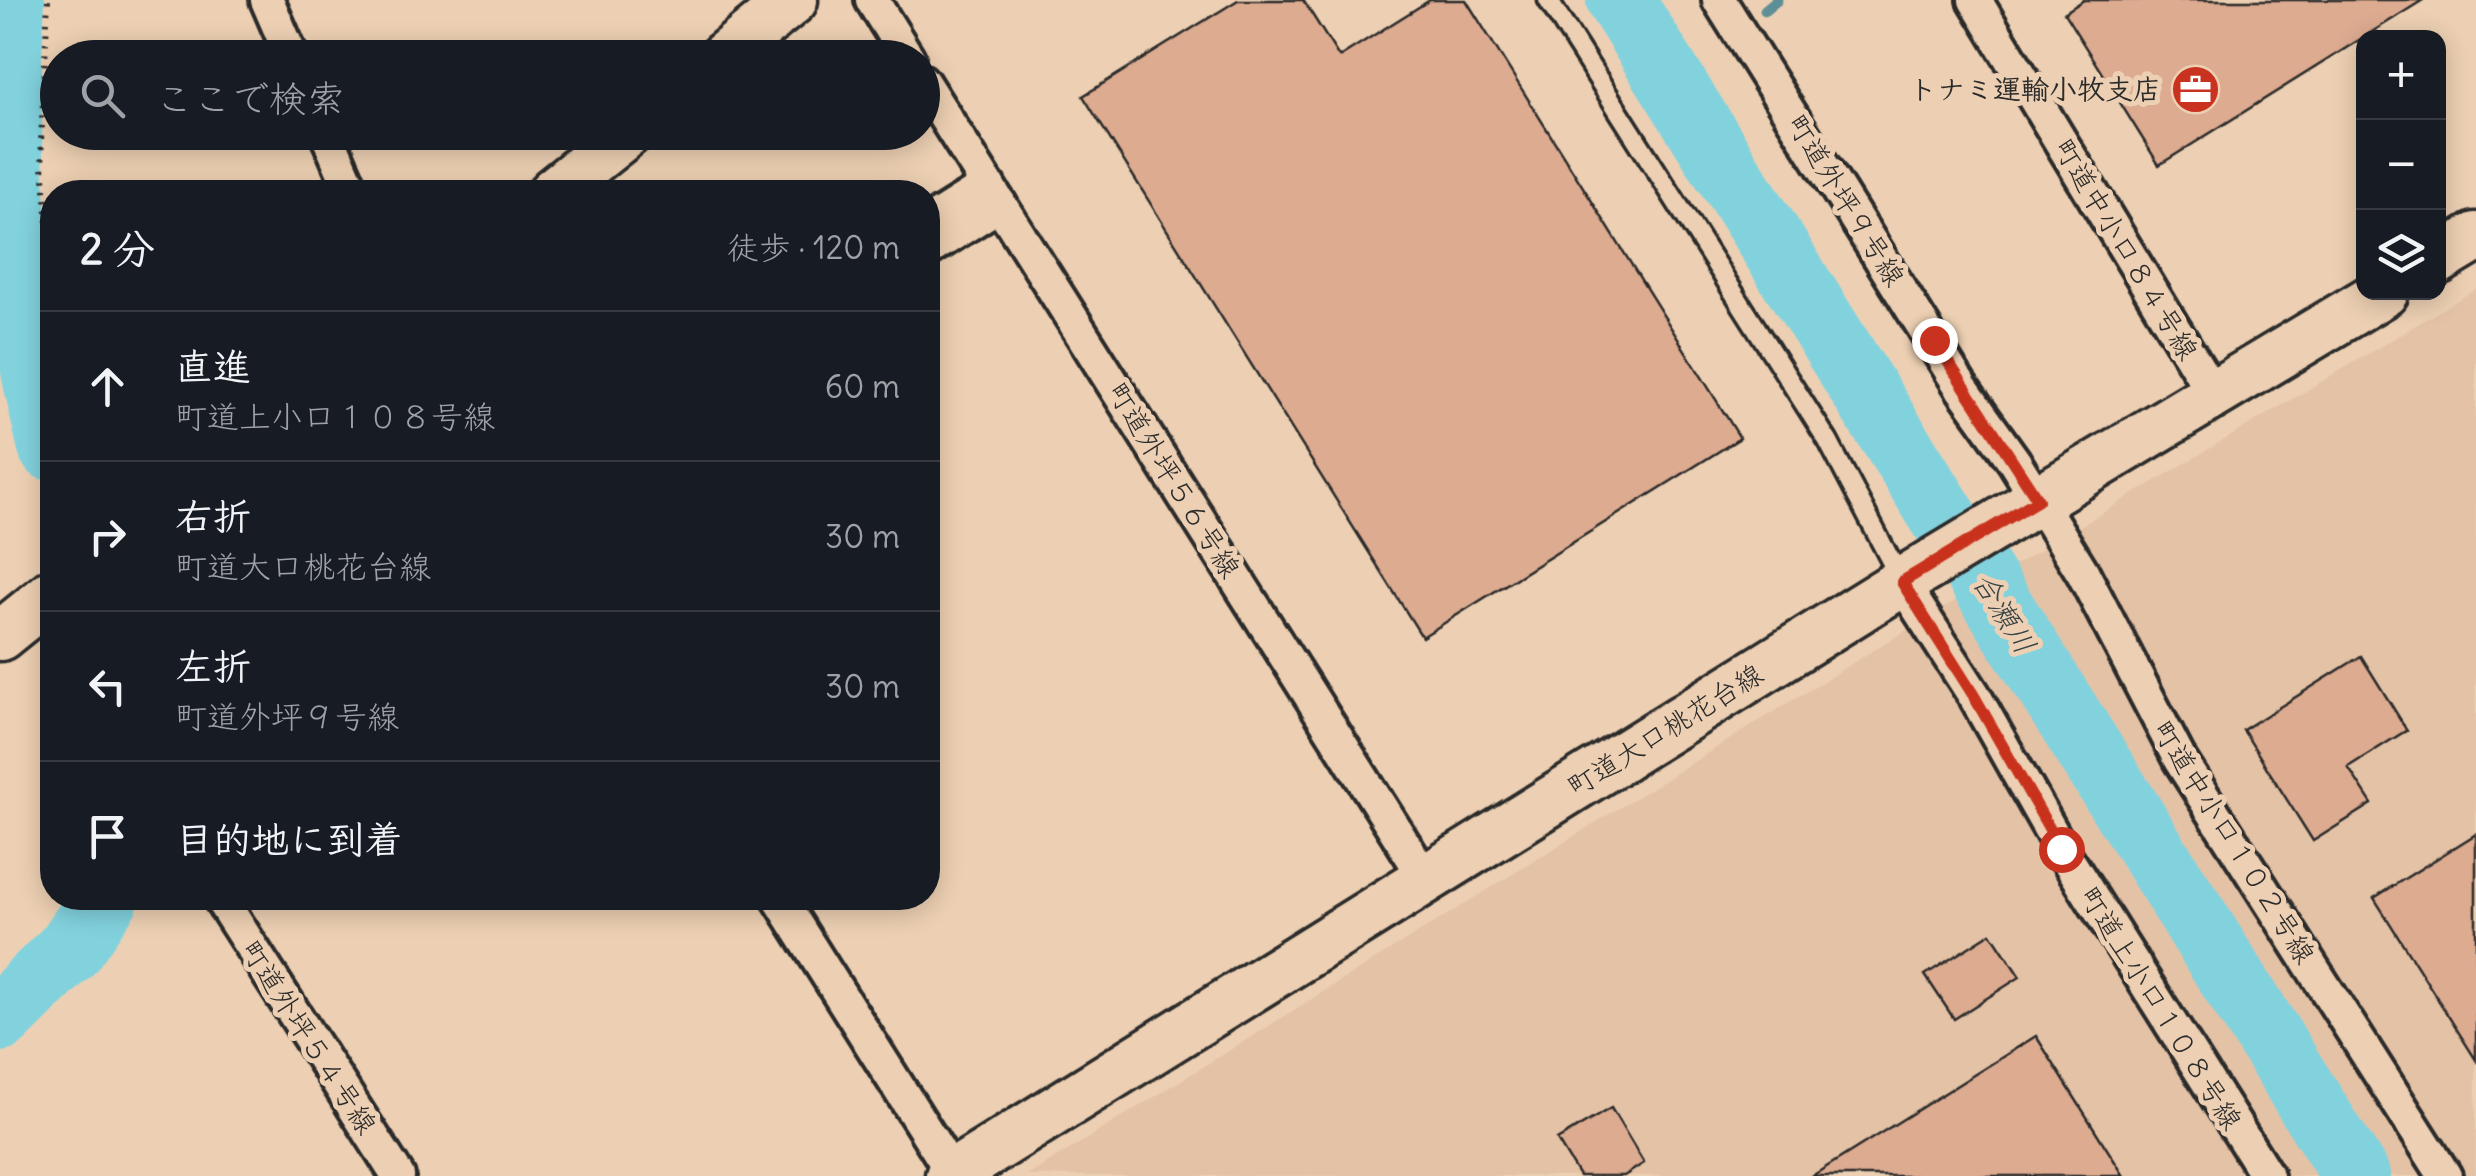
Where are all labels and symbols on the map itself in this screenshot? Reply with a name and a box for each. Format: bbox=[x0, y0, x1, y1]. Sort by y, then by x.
office icon: トナミ運輸小牧支店 bbox=[2170, 63, 2222, 115]
place label: トナミ運輸小牧支店 bbox=[1909, 71, 2161, 107]
street label: 町道外坪９号線 bbox=[1779, 107, 1913, 293]
street label: 町道中小口８４号線 bbox=[2046, 132, 2206, 366]
route end bbox=[1912, 318, 1958, 364]
street label: 町道外坪５６号線 bbox=[1099, 375, 1249, 585]
water label: 合瀬川 bbox=[1965, 564, 2045, 661]
street label: 町道大口桃花台線 bbox=[1560, 655, 1770, 805]
street label: 町道中小口１０２号線 bbox=[2145, 714, 2323, 970]
route start bbox=[2039, 827, 2085, 873]
street label: 町道上小口１０８号線 bbox=[2072, 880, 2250, 1136]
street label: 町道外坪５４号線 bbox=[233, 933, 385, 1141]

